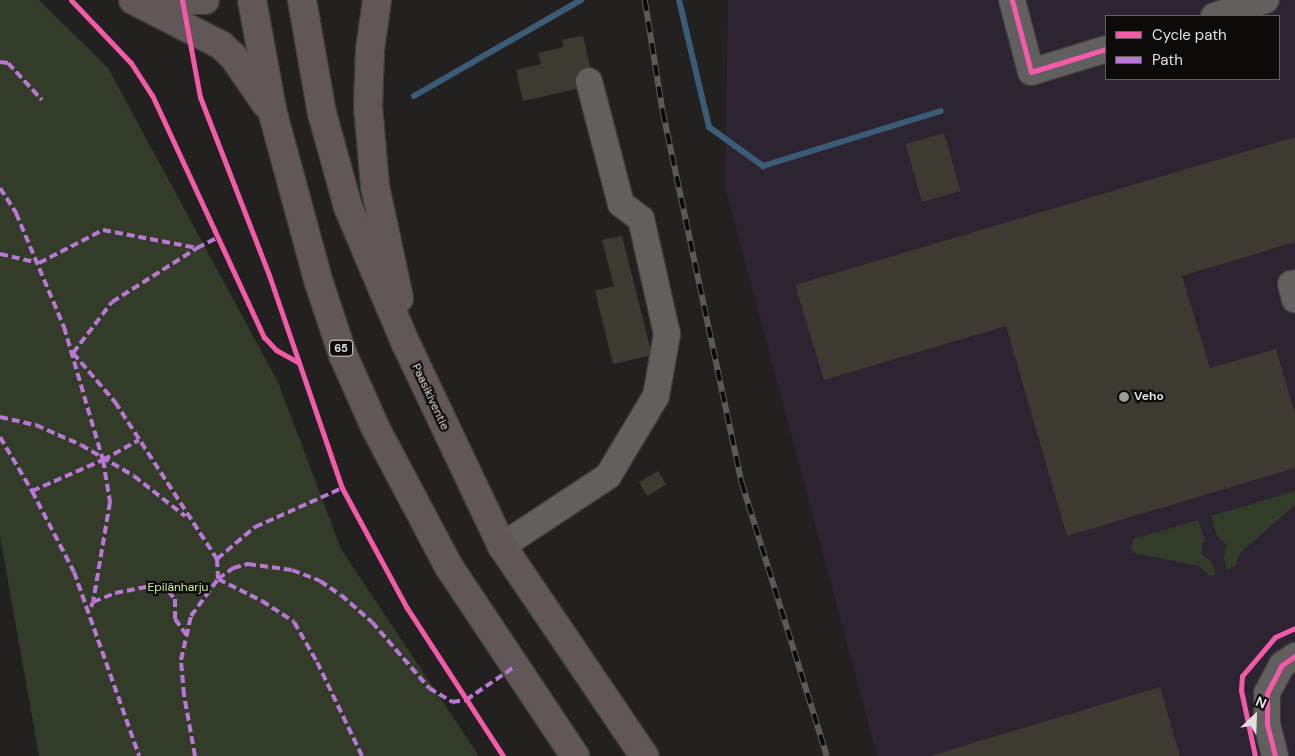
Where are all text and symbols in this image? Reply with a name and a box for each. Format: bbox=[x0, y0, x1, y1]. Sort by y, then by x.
legend bbox=[1105, 15, 1280, 80]
text: Cycle path bbox=[1152, 25, 1227, 45]
text: Path bbox=[1152, 50, 1183, 70]
road number: 65 bbox=[328, 339, 354, 356]
street label: Paasikiventie bbox=[408, 361, 452, 433]
place label: Veho bbox=[1134, 390, 1164, 404]
marker: Veho bbox=[1118, 391, 1130, 403]
park label: Epilänharju bbox=[148, 581, 208, 595]
north arrow bbox=[1230, 691, 1280, 741]
text: N bbox=[1253, 692, 1269, 713]

